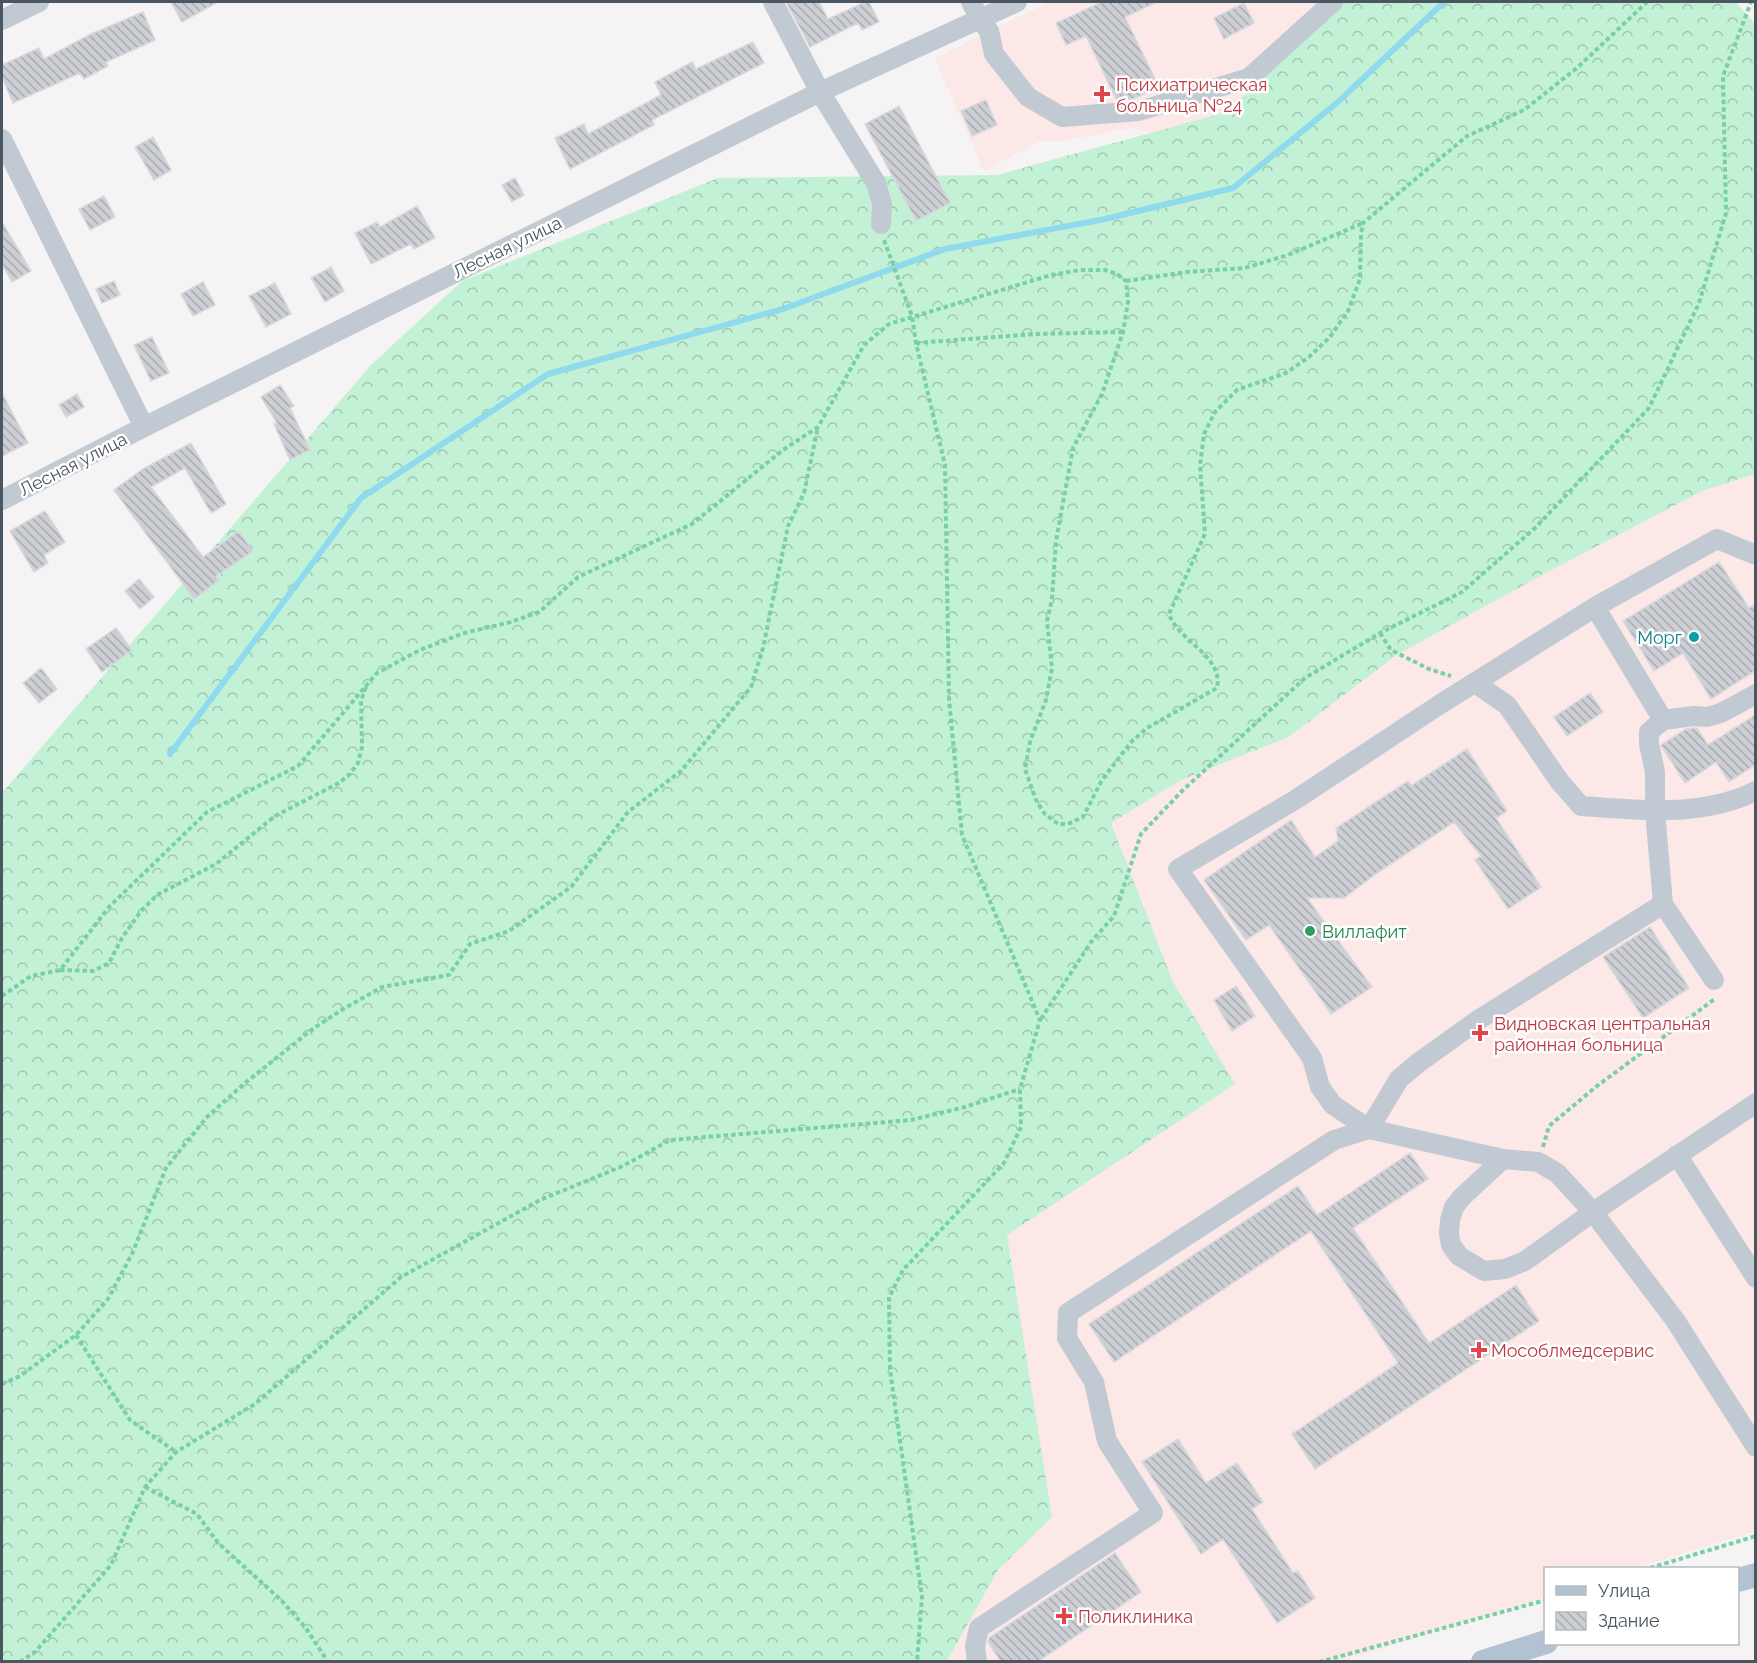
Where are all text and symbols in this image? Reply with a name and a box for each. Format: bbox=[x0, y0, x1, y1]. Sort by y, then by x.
place label: Психиатрическая больница №24 bbox=[1116, 74, 1267, 116]
marker: Психиатрическая больница №24 bbox=[1093, 85, 1111, 103]
street label: Лесная улица bbox=[449, 212, 565, 282]
street label: Лесная улица bbox=[16, 428, 130, 500]
place label: Морг bbox=[1637, 627, 1682, 648]
marker: Морг bbox=[1687, 630, 1701, 644]
place label: Виллафит bbox=[1322, 921, 1407, 942]
marker: Виллафит bbox=[1303, 924, 1317, 938]
place label: Видновская центральная районная больница bbox=[1494, 1013, 1711, 1055]
marker: Видновская центральная районная больница bbox=[1471, 1024, 1489, 1042]
place label: Мособлмедсервис bbox=[1491, 1340, 1654, 1361]
marker: Мособлмедсервис bbox=[1472, 1343, 1486, 1357]
legend bbox=[1544, 1567, 1739, 1645]
text: Улица bbox=[1598, 1580, 1650, 1601]
place label: Поликлиника bbox=[1078, 1606, 1193, 1627]
marker: Поликлиника bbox=[1055, 1607, 1073, 1625]
text: Здание bbox=[1598, 1610, 1660, 1631]

